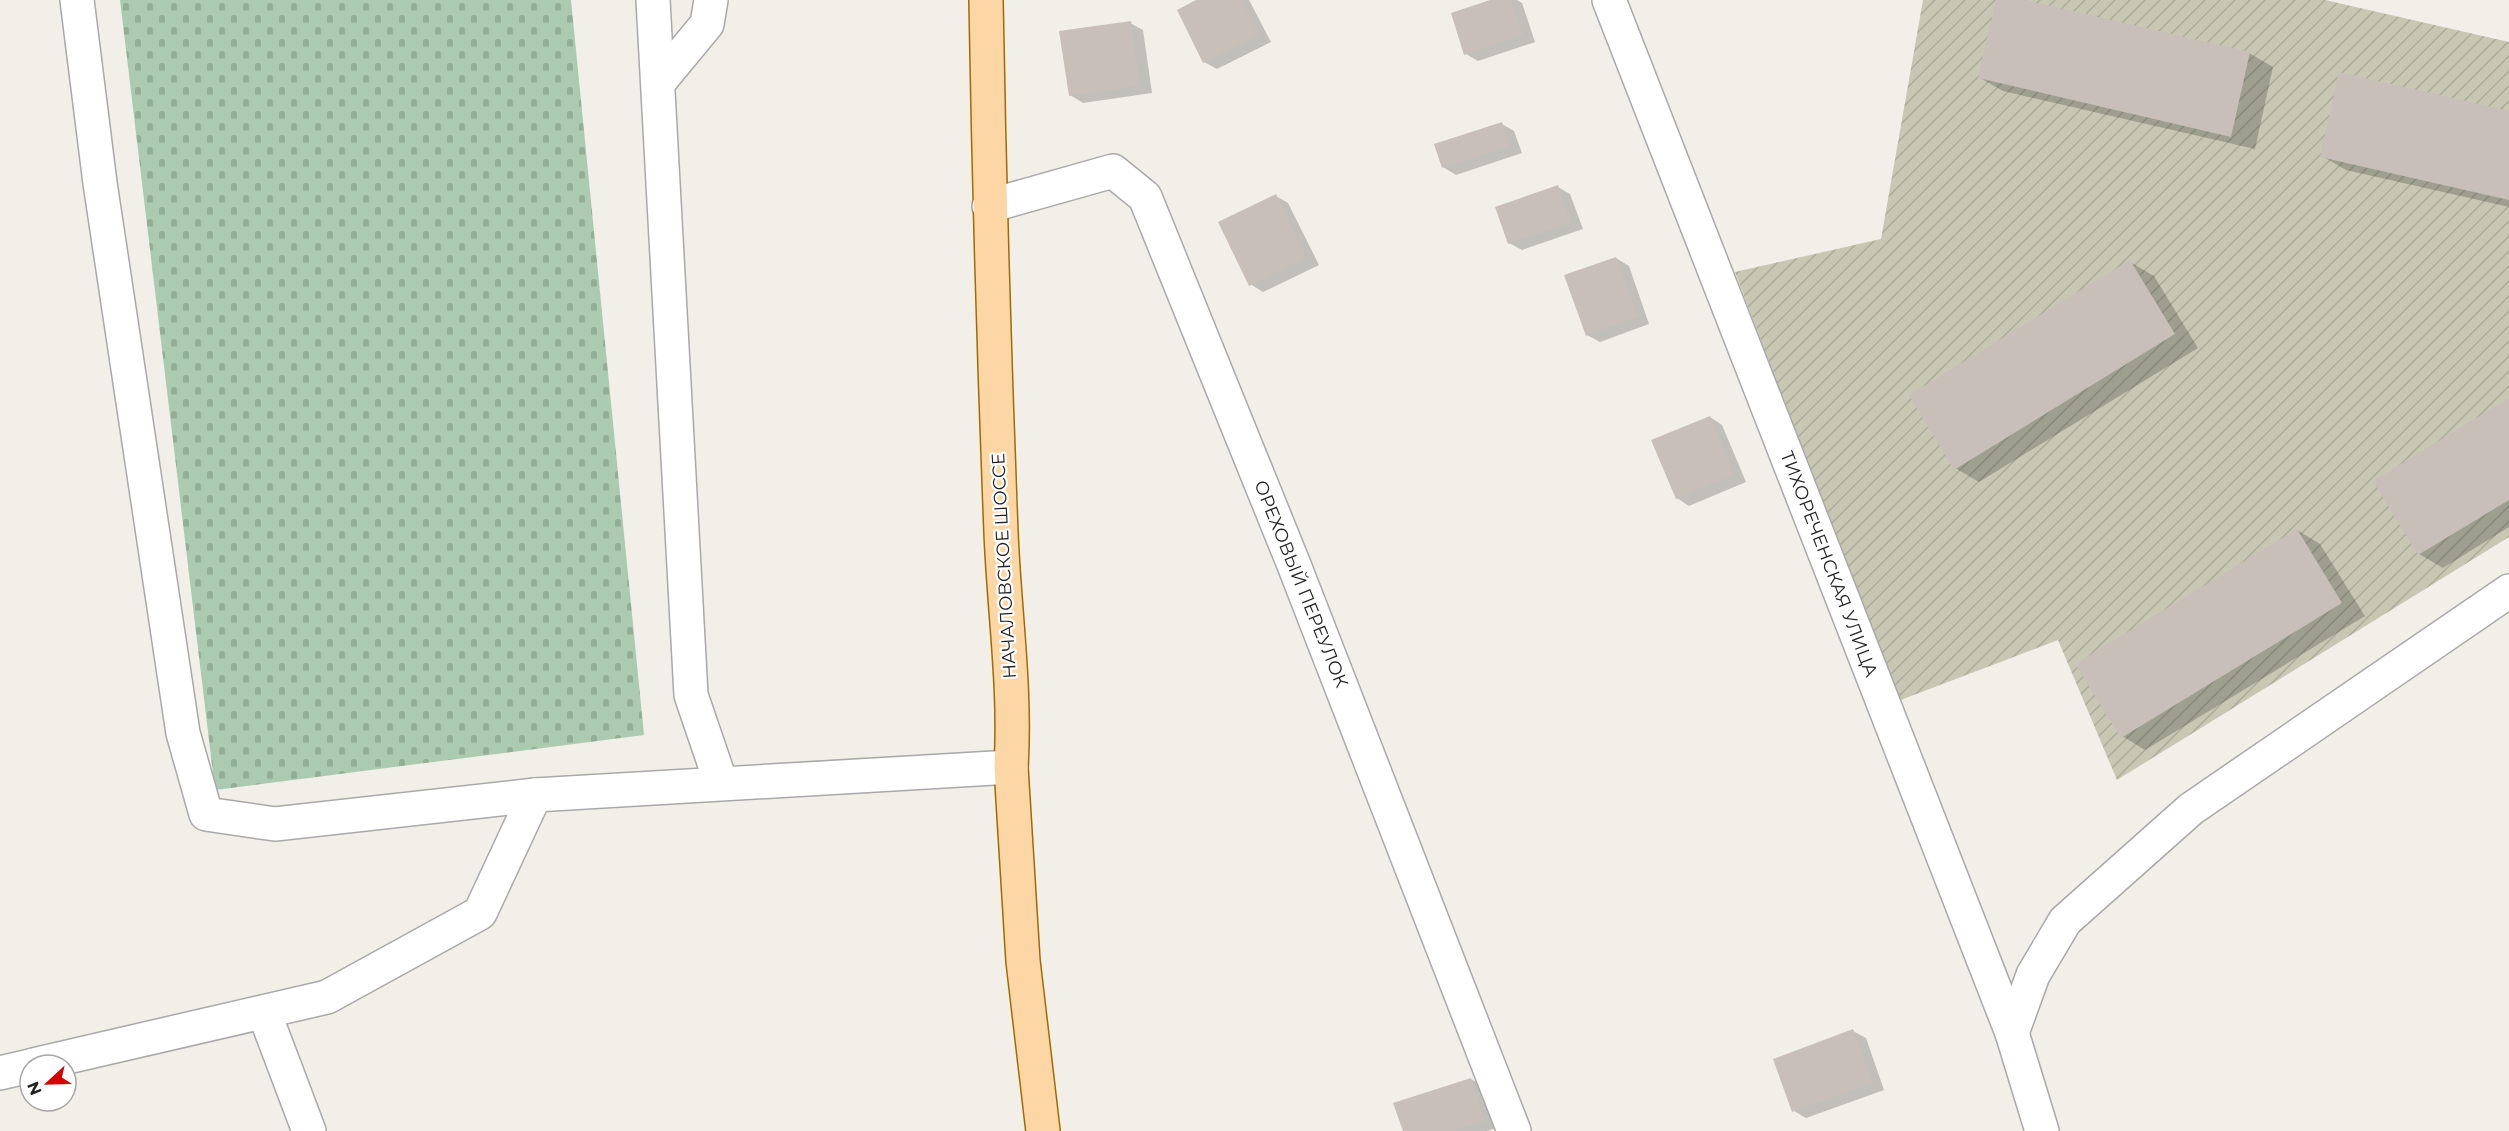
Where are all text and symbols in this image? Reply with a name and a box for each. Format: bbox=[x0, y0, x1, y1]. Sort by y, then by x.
street label: ТИХОРЕЧЕНСКАЯ УЛИЦА bbox=[1776, 448, 1883, 681]
street label: НАЧАЛОВСКОЕ ШОССЕ bbox=[987, 453, 1021, 679]
street label: ОРЕХОВЫЙ ПЕРЕУЛОК bbox=[1249, 477, 1353, 691]
north arrow bbox=[18, 1053, 78, 1113]
text: N bbox=[23, 1079, 46, 1098]

